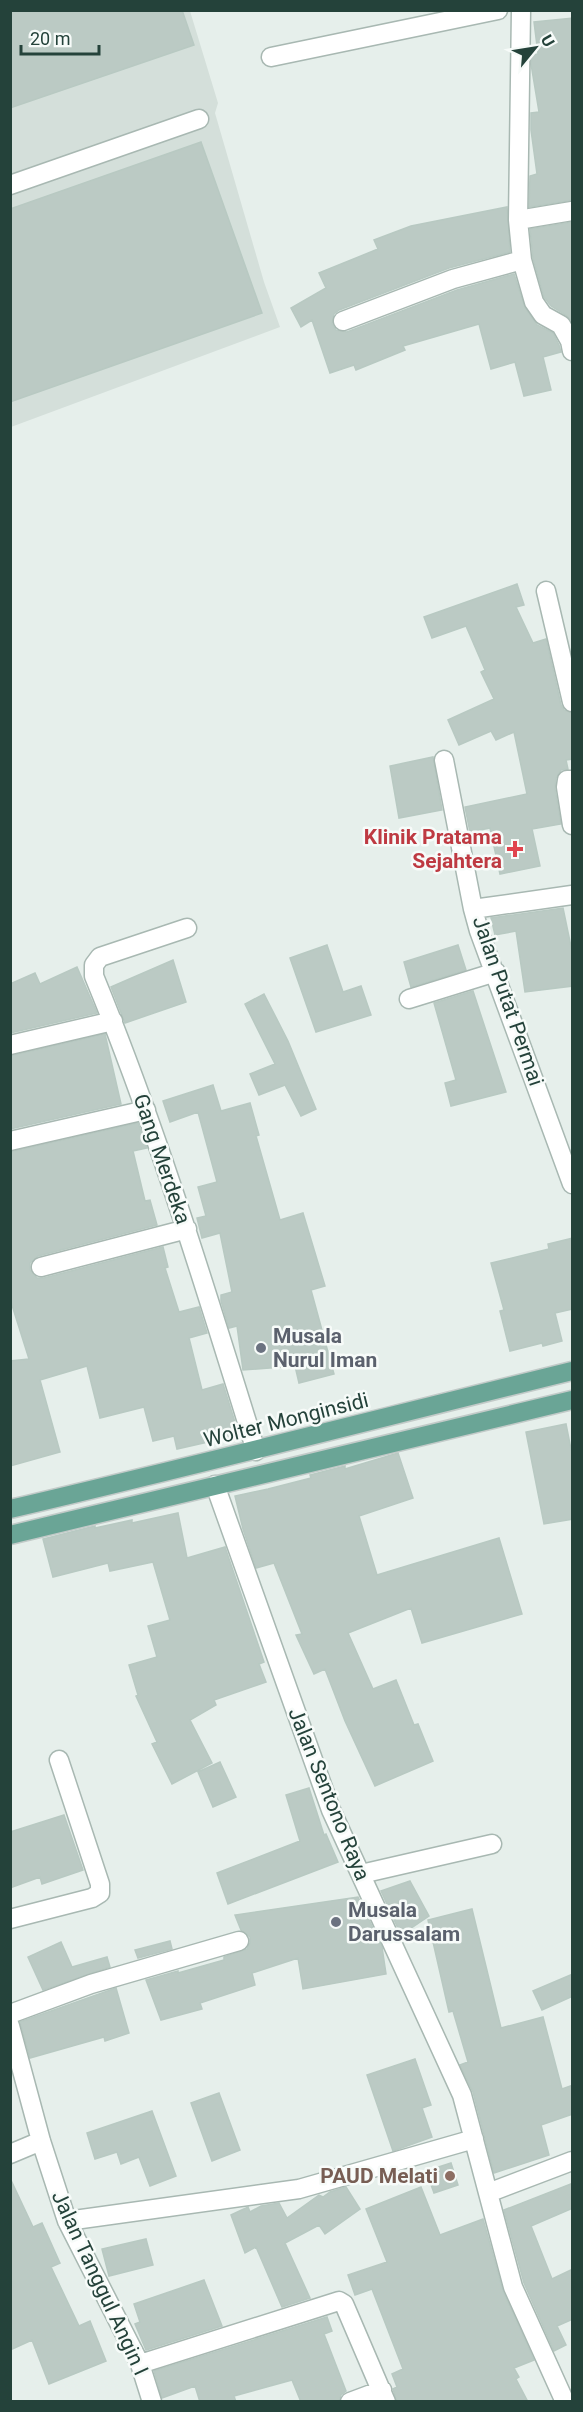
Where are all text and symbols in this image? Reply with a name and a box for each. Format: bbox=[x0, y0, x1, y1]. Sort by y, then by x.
scale bar bbox=[21, 18, 99, 56]
north arrow bbox=[505, 18, 565, 78]
text: 20 m bbox=[30, 28, 70, 49]
text: U bbox=[537, 31, 558, 50]
place label: Klinik Pratama Sejahtera bbox=[364, 825, 502, 873]
marker: Klinik Pratama Sejahtera bbox=[506, 840, 524, 858]
street label: Jalan Putat Permai bbox=[468, 913, 548, 1089]
street label: Gang Merdeka bbox=[129, 1091, 195, 1227]
place label: Musala Nurul Iman bbox=[273, 1324, 377, 1372]
marker: Musala Nurul Iman bbox=[254, 1341, 268, 1355]
street label: Wolter Monginsidi bbox=[201, 1388, 371, 1452]
street label: Jalan Sentono Raya bbox=[283, 1704, 375, 1884]
place label: Musala Darussalam bbox=[348, 1898, 460, 1946]
marker: Musala Darussalam bbox=[329, 1915, 343, 1929]
place label: PAUD Melati bbox=[320, 2164, 438, 2188]
marker: PAUD Melati bbox=[443, 2169, 457, 2183]
street label: Jalan Tanggul Angin I bbox=[47, 2187, 153, 2379]

